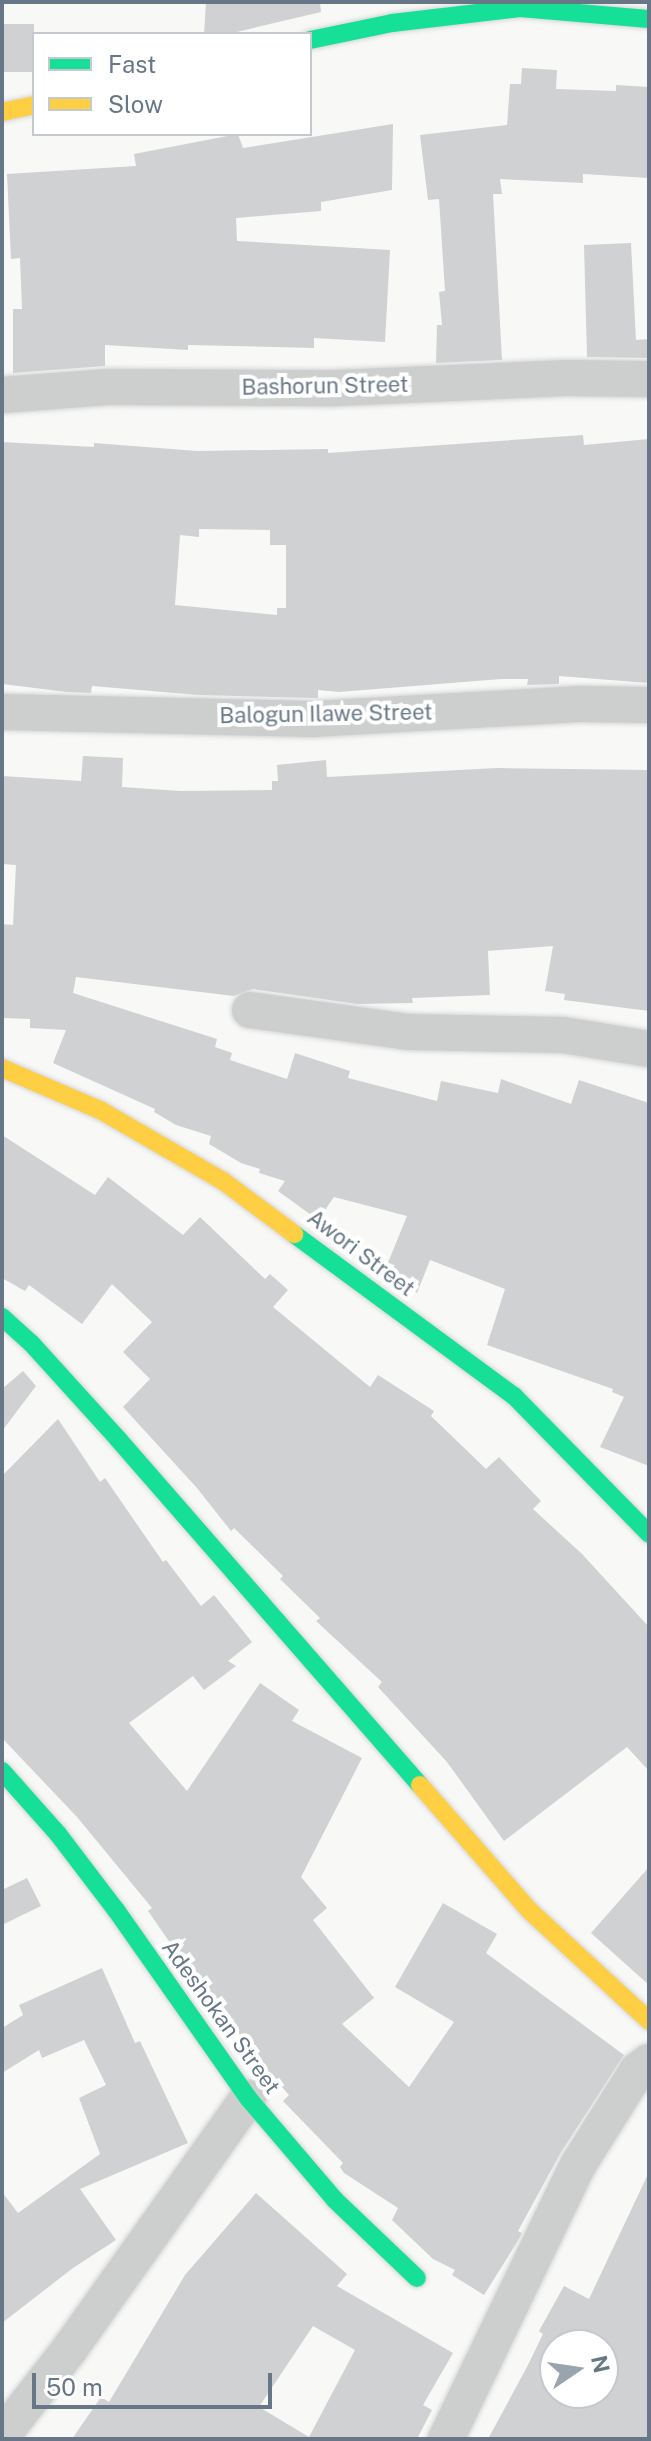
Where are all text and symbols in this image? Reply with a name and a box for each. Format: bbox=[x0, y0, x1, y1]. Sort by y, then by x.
legend bbox=[32, 32, 312, 136]
text: Fast bbox=[108, 50, 156, 78]
text: Slow bbox=[108, 90, 163, 118]
street label: Bashorun Street bbox=[241, 371, 409, 401]
street label: Balogun Ilawe Street bbox=[219, 699, 433, 729]
street label: Awori Street bbox=[302, 1204, 420, 1302]
street label: Adeshokan Street bbox=[156, 1935, 286, 2099]
north arrow bbox=[539, 2329, 619, 2409]
text: N bbox=[586, 2353, 615, 2375]
scale bar bbox=[36, 2357, 276, 2407]
text: 50 m bbox=[46, 2373, 103, 2401]

